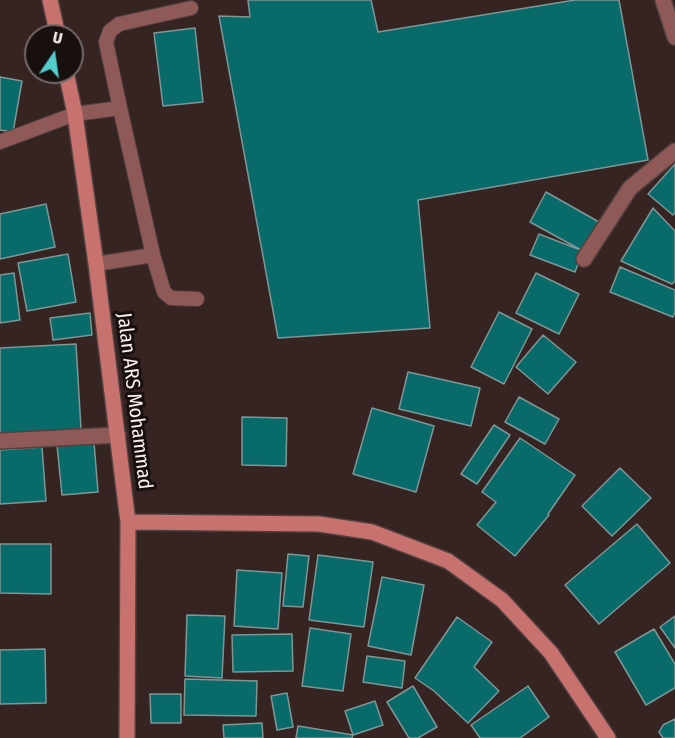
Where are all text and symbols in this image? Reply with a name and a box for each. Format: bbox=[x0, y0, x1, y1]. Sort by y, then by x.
north arrow bbox=[24, 24, 84, 84]
text: U bbox=[51, 28, 64, 48]
street label: Jalan ARS Mohammad bbox=[111, 311, 157, 491]

